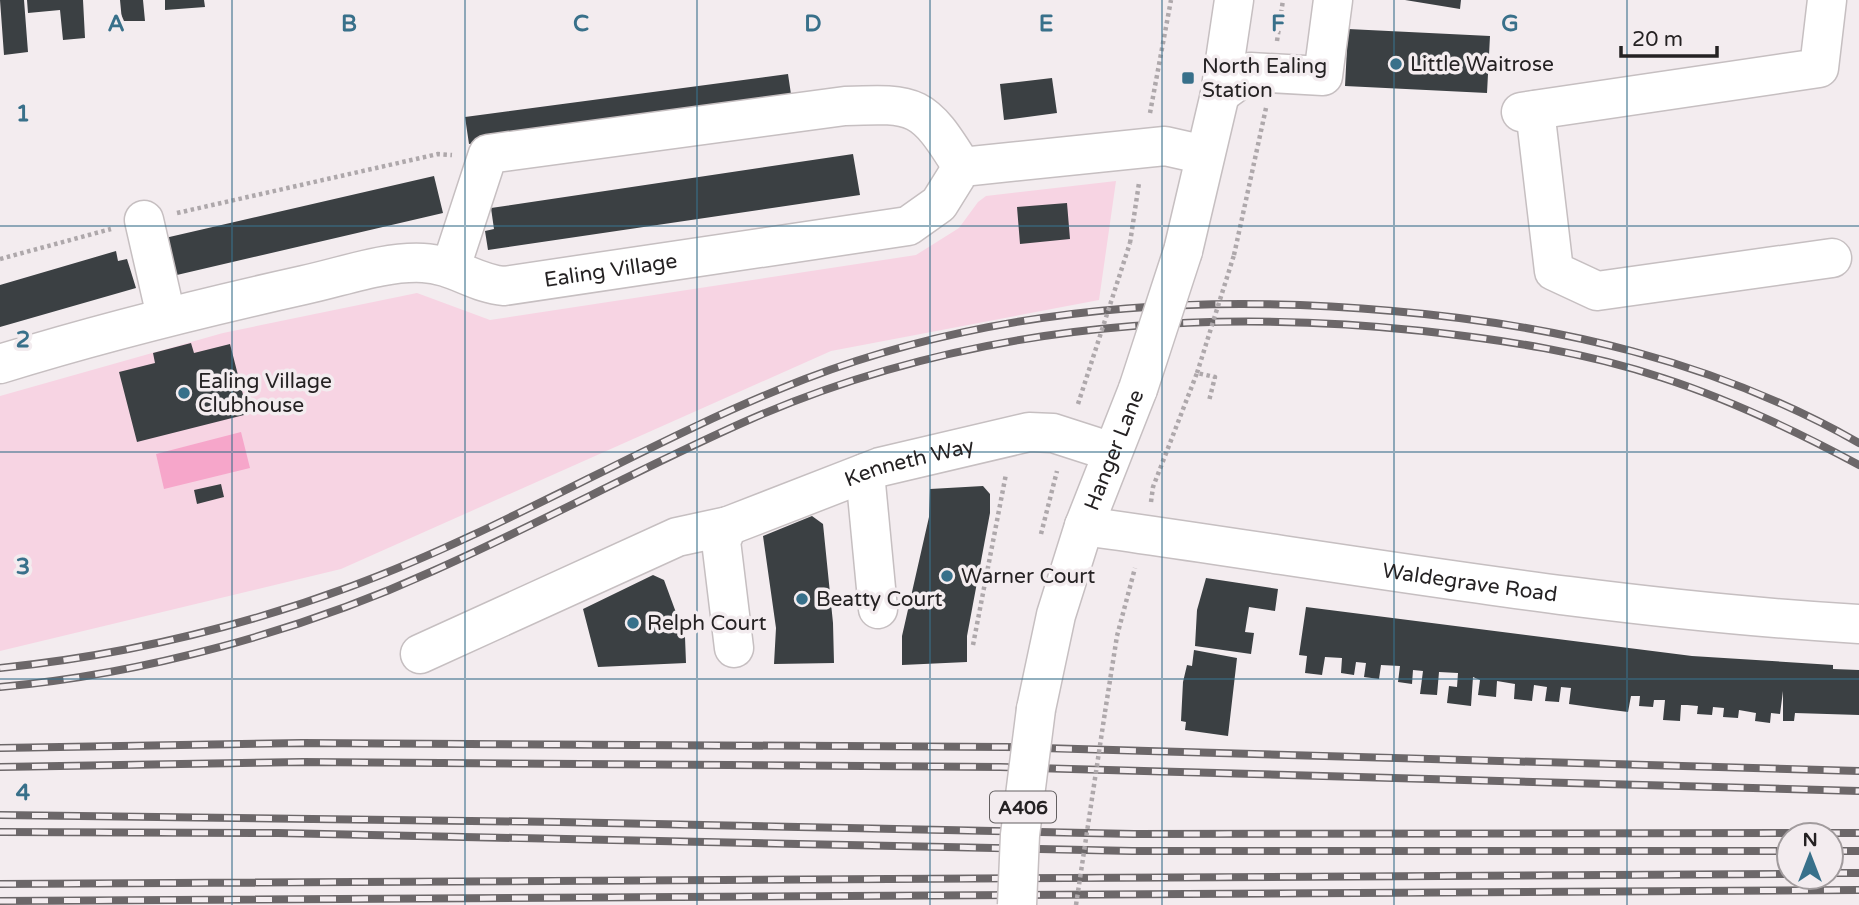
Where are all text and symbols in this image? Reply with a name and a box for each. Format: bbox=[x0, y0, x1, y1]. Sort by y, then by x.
text: A bbox=[107, 10, 125, 38]
text: B bbox=[341, 10, 357, 38]
text: C bbox=[573, 10, 589, 38]
text: D bbox=[804, 10, 822, 38]
text: E bbox=[1039, 10, 1053, 38]
text: F bbox=[1271, 10, 1285, 38]
text: G bbox=[1501, 10, 1519, 38]
scale bar bbox=[1621, 14, 1717, 58]
text: 20 m bbox=[1632, 27, 1683, 52]
place label: Little Waitrose bbox=[1410, 52, 1554, 77]
place label: North Ealing Station bbox=[1202, 54, 1327, 103]
marker: Little Waitrose bbox=[1388, 56, 1404, 72]
marker: North Ealing Station bbox=[1180, 70, 1196, 86]
text: 1 bbox=[16, 100, 30, 128]
street label: Ealing Village bbox=[543, 248, 679, 293]
text: 2 bbox=[16, 326, 30, 354]
place label: Ealing Village Clubhouse bbox=[198, 369, 332, 418]
marker: Ealing Village Clubhouse bbox=[176, 385, 192, 401]
street label: Hanger Lane bbox=[1079, 386, 1149, 514]
street label: Kenneth Way bbox=[841, 433, 977, 492]
text: 3 bbox=[16, 553, 30, 581]
street label: Waldegrave Road bbox=[1381, 558, 1559, 607]
place label: Warner Court bbox=[961, 564, 1095, 589]
marker: Warner Court bbox=[939, 568, 955, 584]
place label: Beatty Court bbox=[816, 587, 942, 612]
marker: Beatty Court bbox=[794, 591, 810, 607]
place label: Relph Court bbox=[647, 611, 766, 636]
marker: Relph Court bbox=[625, 615, 641, 631]
text: 4 bbox=[16, 779, 31, 807]
road number: A406 bbox=[990, 792, 1056, 822]
north arrow bbox=[1775, 821, 1845, 891]
text: N bbox=[1802, 829, 1818, 851]

